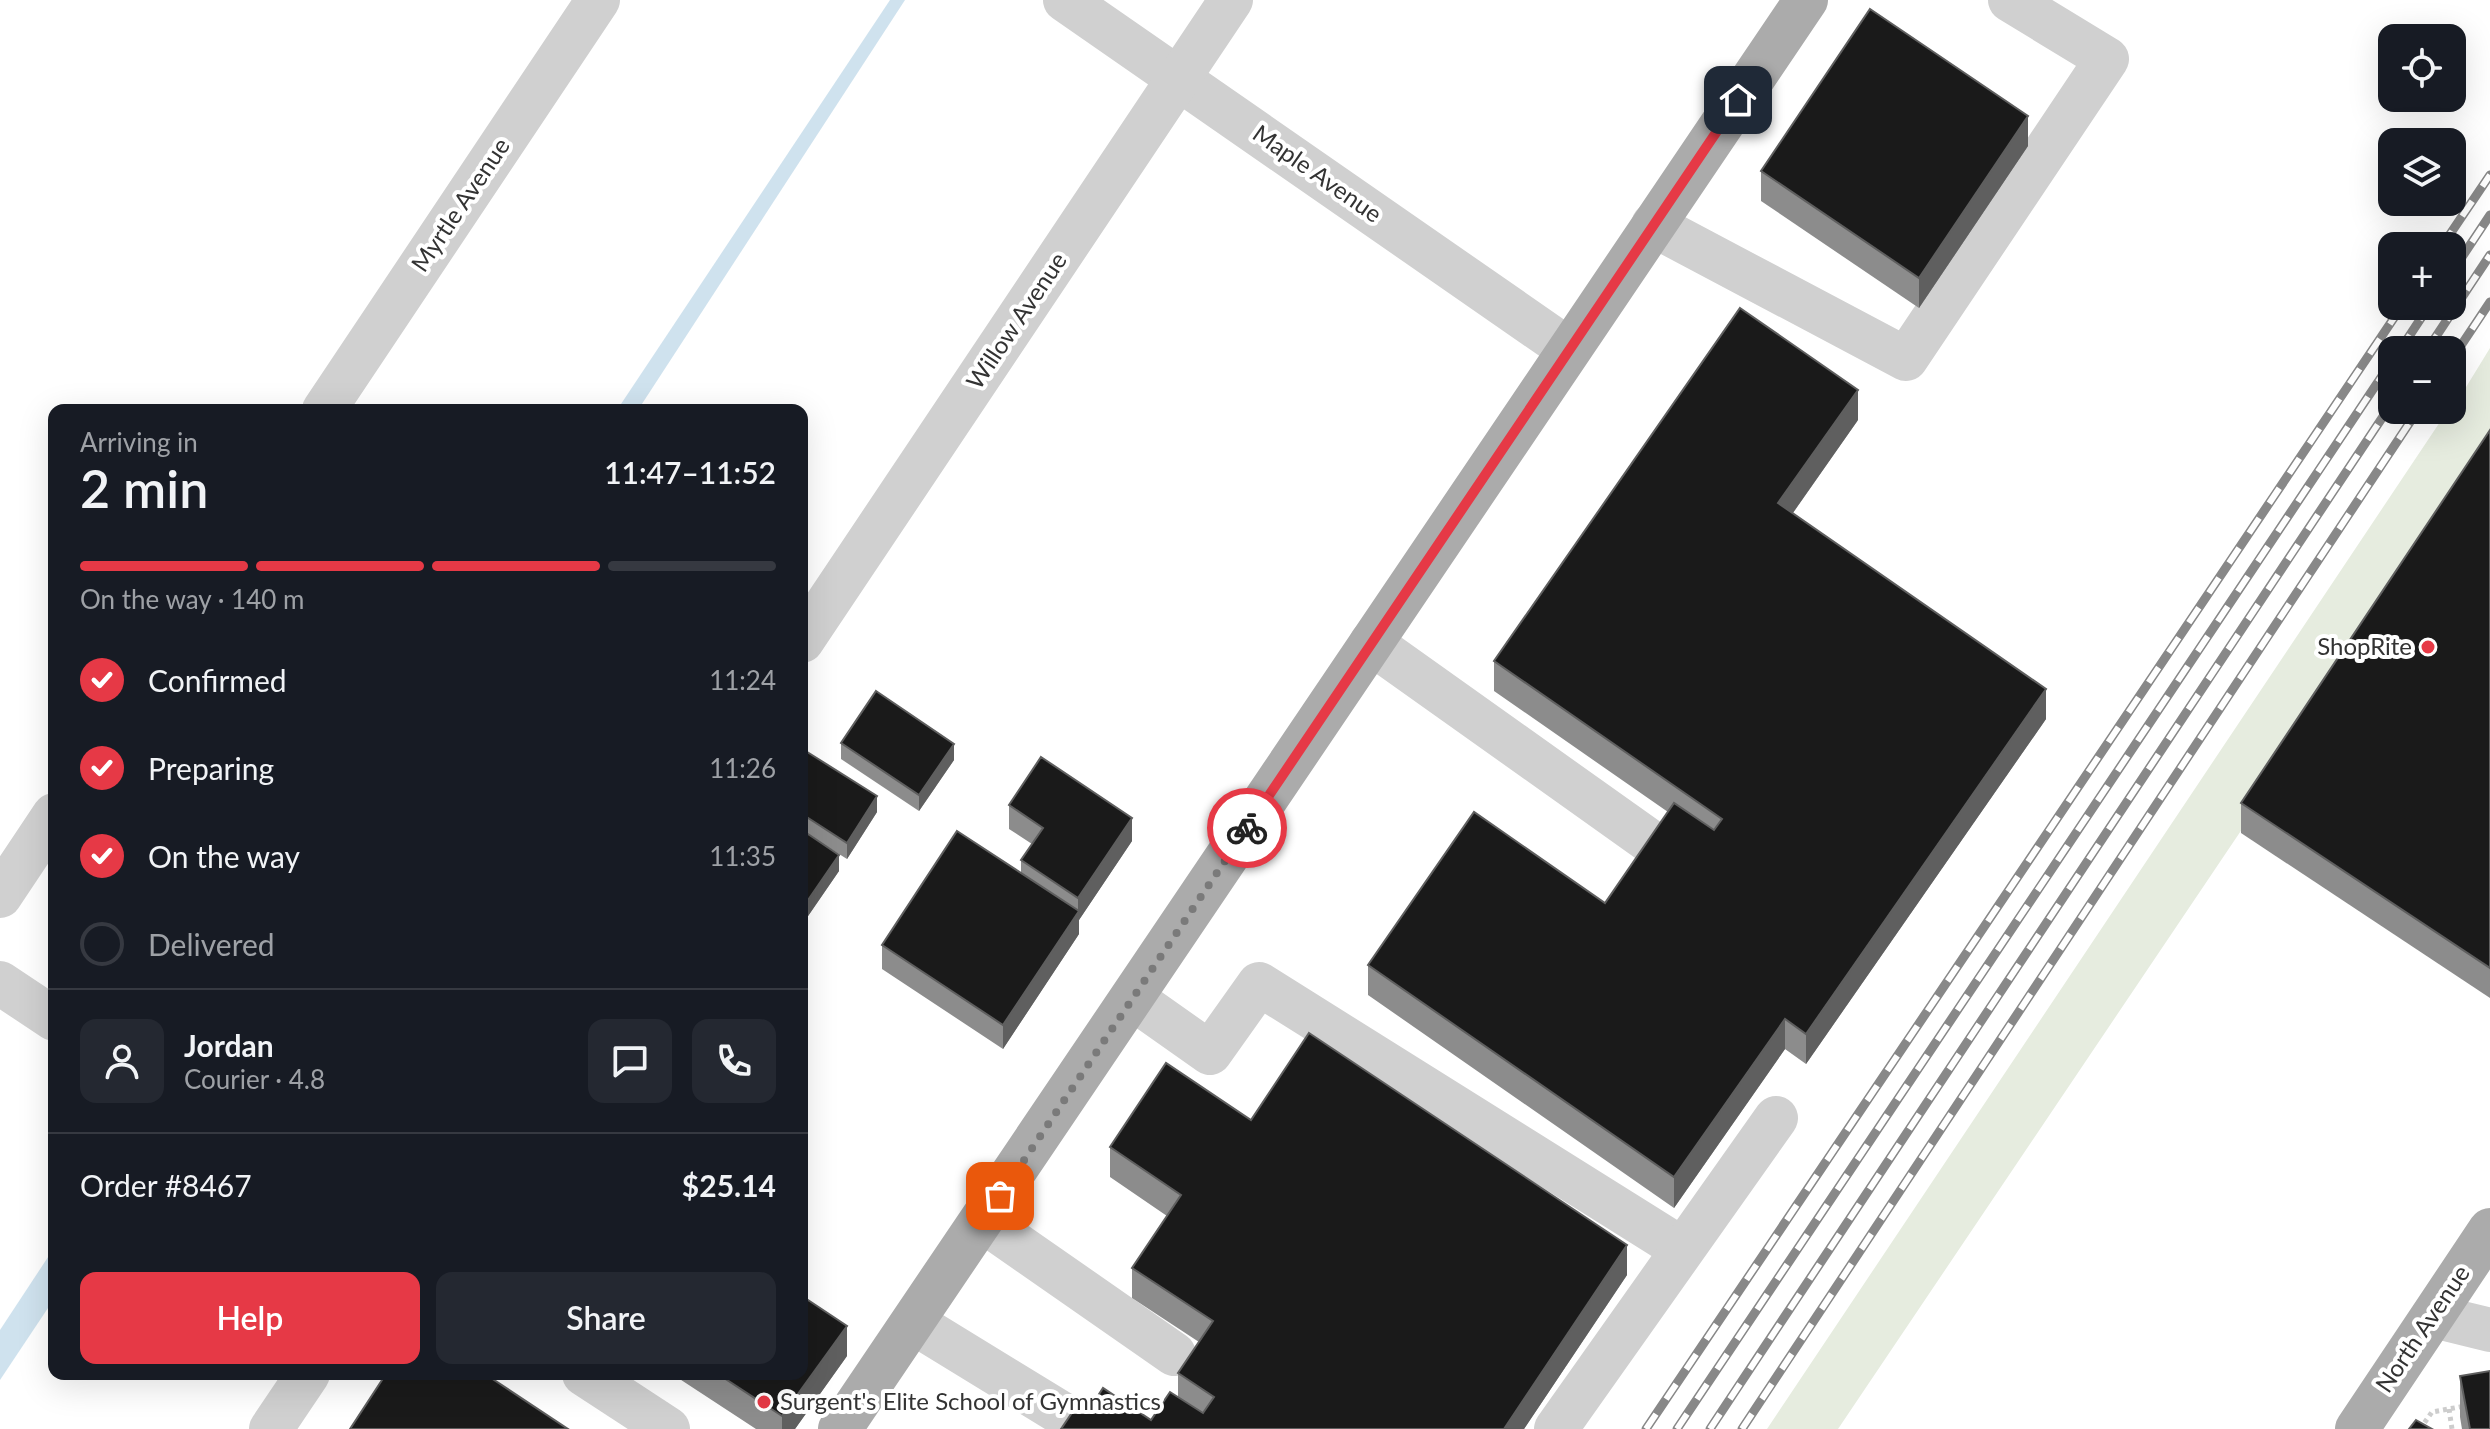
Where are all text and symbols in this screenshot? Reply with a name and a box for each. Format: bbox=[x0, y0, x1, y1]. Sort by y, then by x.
map controls bbox=[2378, 24, 2466, 424]
button: locate bbox=[2378, 24, 2466, 112]
pin bbox=[1704, 66, 1772, 134]
icon: home bbox=[1716, 78, 1760, 122]
street label: Maple Avenue bbox=[1248, 118, 1388, 228]
button: layers bbox=[2378, 128, 2466, 216]
street label: Myrtle Avenue bbox=[404, 132, 515, 276]
button: + bbox=[2378, 232, 2466, 320]
street label: Willow Avenue bbox=[959, 246, 1072, 394]
button: − bbox=[2378, 336, 2466, 424]
text: Arriving in bbox=[80, 426, 198, 458]
text: 11:47–11:52 bbox=[604, 454, 776, 490]
text: 2 min bbox=[80, 457, 208, 519]
text: On the way · 140 m bbox=[80, 583, 304, 615]
place label: ShopRite bbox=[2317, 631, 2412, 660]
marker: ShopRite bbox=[2419, 638, 2437, 656]
icon: check bbox=[80, 658, 124, 702]
text: Confirmed bbox=[148, 662, 287, 698]
text: 11:24 bbox=[709, 664, 776, 696]
icon: check bbox=[80, 746, 124, 790]
text: Preparing bbox=[148, 750, 274, 786]
text: 11:26 bbox=[709, 752, 776, 784]
courier bbox=[1207, 788, 1287, 868]
icon: bike bbox=[1225, 806, 1269, 850]
icon: check bbox=[80, 834, 124, 878]
text: On the way bbox=[148, 838, 300, 874]
text: 11:35 bbox=[709, 840, 776, 872]
text: Delivered bbox=[148, 926, 275, 962]
button: person bbox=[80, 1019, 164, 1103]
button: chat bbox=[588, 1019, 672, 1103]
button: phone bbox=[692, 1019, 776, 1103]
text: Jordan bbox=[184, 1027, 274, 1063]
text: Courier · 4.8 bbox=[184, 1063, 325, 1095]
pin bbox=[966, 1162, 1034, 1230]
text: Order #8467 bbox=[80, 1167, 252, 1203]
text: $25.14 bbox=[682, 1167, 776, 1203]
icon: bag bbox=[978, 1174, 1022, 1218]
street label: North Avenue bbox=[2369, 1259, 2475, 1397]
button: Help bbox=[80, 1272, 420, 1364]
button: Share bbox=[436, 1272, 776, 1364]
place label: Surgent's Elite School of Gymnastics bbox=[780, 1386, 1161, 1415]
marker: Surgent's Elite School of Gymnastics bbox=[755, 1393, 773, 1411]

